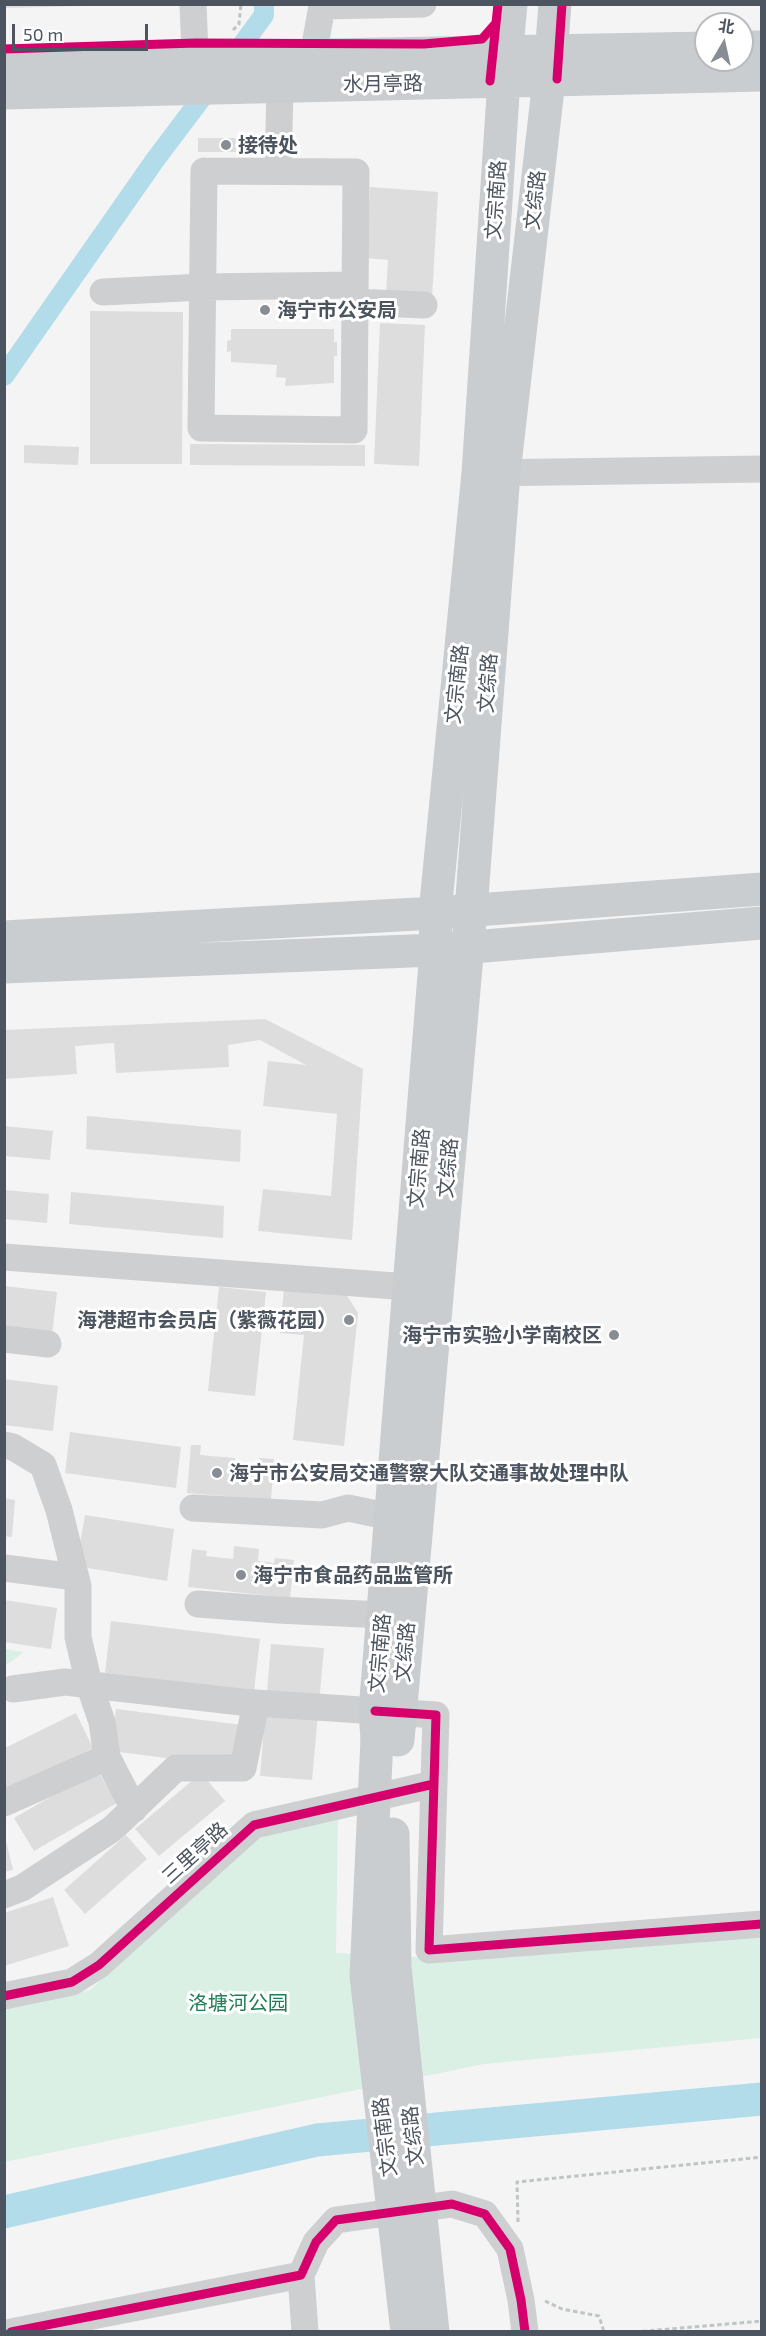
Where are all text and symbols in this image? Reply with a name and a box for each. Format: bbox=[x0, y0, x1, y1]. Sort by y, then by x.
scale bar bbox=[15, 12, 152, 50]
north arrow bbox=[694, 12, 754, 72]
text: 北 bbox=[717, 15, 736, 36]
text: 50 m bbox=[23, 23, 63, 45]
street label: 水月亭路 bbox=[343, 71, 423, 97]
place label: 接待处 bbox=[238, 133, 298, 157]
marker: 接待处 bbox=[219, 138, 233, 152]
street label: 文宗南路 bbox=[481, 159, 511, 241]
street label: 文综路 bbox=[520, 169, 550, 231]
place label: 海宁市公安局 bbox=[277, 298, 397, 322]
marker: 海宁市公安局 bbox=[258, 303, 272, 317]
street label: 文宗南路 bbox=[441, 643, 473, 725]
street label: 文综路 bbox=[474, 652, 502, 714]
street label: 文宗南路 bbox=[404, 1127, 434, 1209]
street label: 文综路 bbox=[433, 1137, 463, 1199]
place label: 海港超市会员店（紫薇花园） bbox=[77, 1308, 337, 1332]
marker: 海港超市会员店（紫薇花园） bbox=[342, 1313, 356, 1327]
place label: 海宁市实验小学南校区 bbox=[402, 1323, 602, 1347]
marker: 海宁市实验小学南校区 bbox=[607, 1328, 621, 1342]
place label: 海宁市公安局交通警察大队交通事故处理中队 bbox=[229, 1461, 629, 1485]
marker: 海宁市公安局交通警察大队交通事故处理中队 bbox=[210, 1466, 224, 1480]
place label: 海宁市食品药品监管所 bbox=[253, 1563, 453, 1587]
marker: 海宁市食品药品监管所 bbox=[234, 1568, 248, 1582]
street label: 文宗南路 bbox=[365, 1612, 395, 1694]
street label: 文综路 bbox=[390, 1621, 420, 1683]
street label: 三里亭路 bbox=[157, 1817, 233, 1889]
park label: 洛塘河公园 bbox=[188, 1991, 288, 2015]
street label: 文宗南路 bbox=[368, 2096, 402, 2178]
street label: 文综路 bbox=[398, 2105, 428, 2167]

